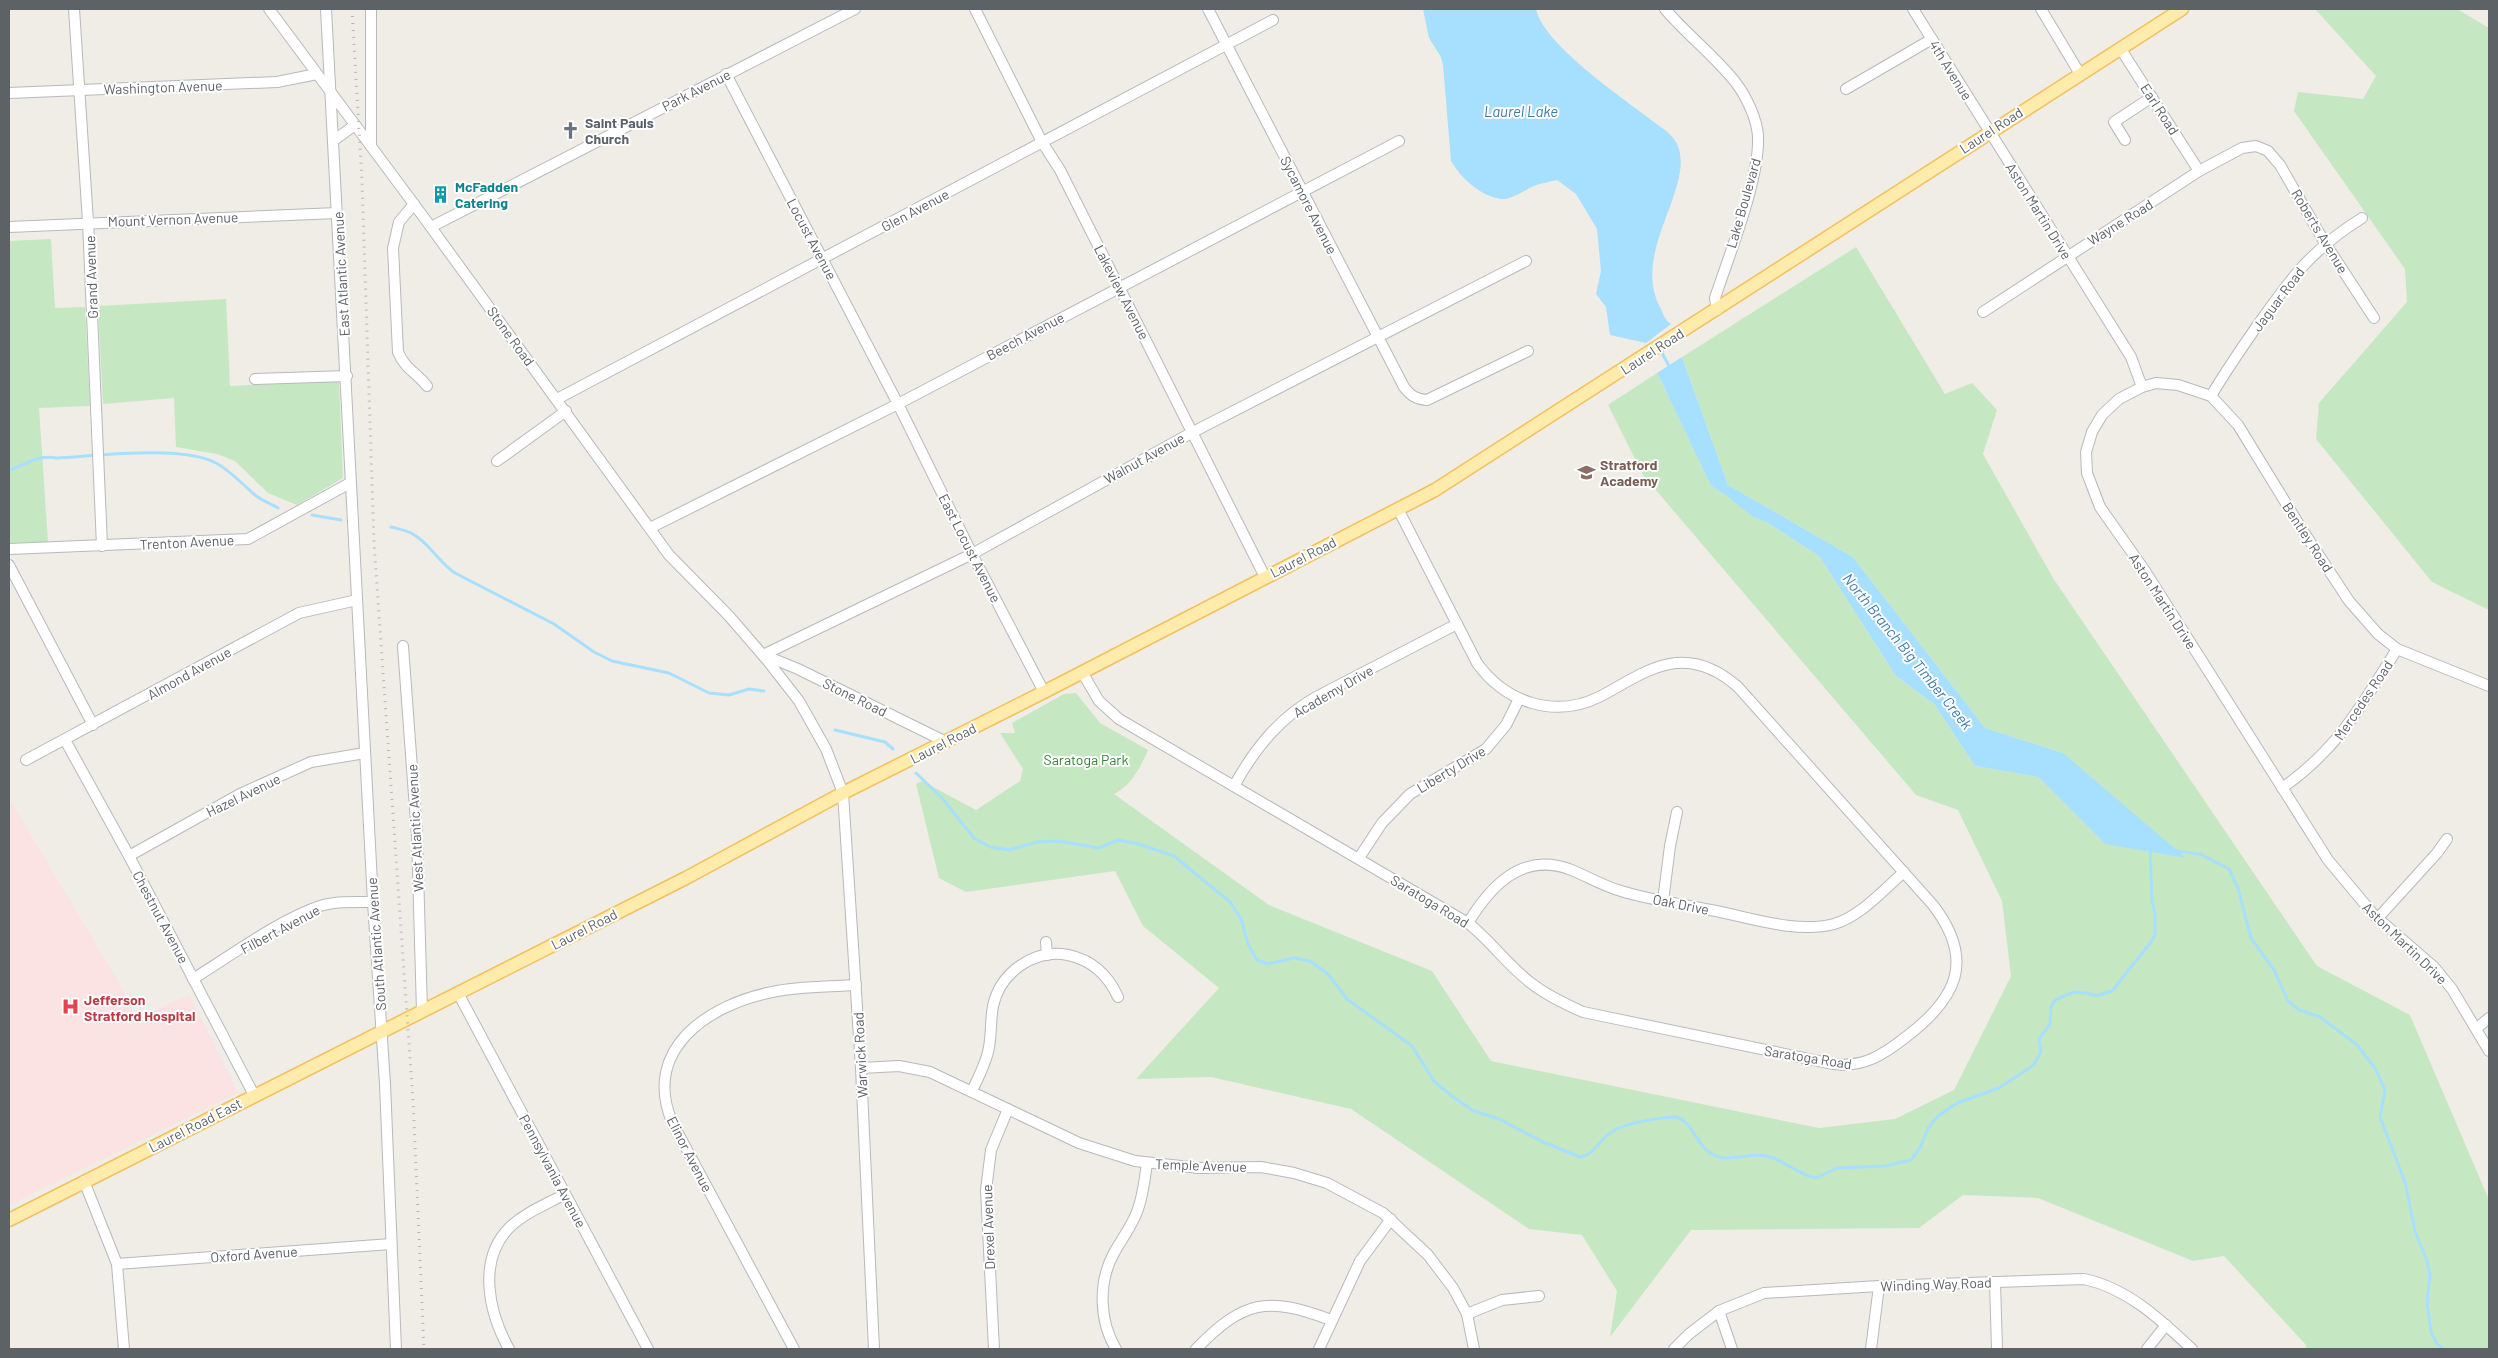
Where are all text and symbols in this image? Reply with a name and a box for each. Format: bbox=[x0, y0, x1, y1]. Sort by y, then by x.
street label: 4th Avenue bbox=[1926, 37, 1976, 103]
street label: Park Avenue bbox=[659, 65, 733, 115]
street label: Washington Avenue bbox=[103, 76, 223, 98]
street label: Earl Road bbox=[2137, 80, 2183, 138]
water label: Laurel Lake bbox=[1484, 102, 1558, 120]
street label: Laurel Road bbox=[1956, 103, 2026, 157]
place label: Saint Pauls Church bbox=[585, 114, 654, 147]
church icon: Saint Pauls Church bbox=[561, 120, 581, 140]
street label: Sycamore Avenue bbox=[1277, 153, 1341, 257]
street label: Lake Boulevard bbox=[1722, 156, 1764, 250]
street label: Aston Martin Drive bbox=[2002, 160, 2076, 262]
place label: McFadden Catering bbox=[455, 178, 518, 211]
building icon: McFadden Catering bbox=[431, 184, 451, 204]
street label: Glen Avenue bbox=[878, 185, 952, 235]
street label: Roberts Avenue bbox=[2288, 186, 2352, 276]
street label: Wayne Road bbox=[2084, 195, 2156, 249]
street label: Locust Avenue bbox=[783, 196, 841, 282]
street label: Mount Vernon Avenue bbox=[107, 208, 239, 230]
street label: East Atlantic Avenue bbox=[329, 211, 353, 337]
street label: Grand Avenue bbox=[81, 235, 101, 319]
street label: Lakeview Avenue bbox=[1091, 242, 1153, 342]
street label: Jaguar Road bbox=[2248, 263, 2308, 335]
street label: Stone Road bbox=[484, 303, 538, 369]
street label: Beech Avenue bbox=[983, 308, 1067, 364]
street label: Laurel Road bbox=[1617, 324, 1687, 378]
street label: Walnut Avenue bbox=[1101, 429, 1187, 487]
place label: Stratford Academy bbox=[1600, 456, 1658, 489]
school or university icon: Stratford Academy bbox=[1576, 462, 1596, 482]
street label: East Locust Avenue bbox=[935, 491, 1005, 605]
street label: Bentley Road bbox=[2279, 499, 2337, 575]
street label: Trenton Avenue bbox=[139, 531, 235, 553]
street label: Laurel Road bbox=[1267, 533, 1339, 581]
street label: Aston Martin Drive bbox=[2126, 550, 2200, 652]
water label: North Branch Big Timber Creek bbox=[1839, 569, 1977, 733]
street label: Almond Avenue bbox=[144, 643, 234, 703]
street label: Mercedes Road bbox=[2330, 657, 2396, 743]
street label: Academy Drive bbox=[1290, 661, 1376, 721]
street label: Stone Road bbox=[820, 674, 890, 720]
street label: Laurel Road bbox=[907, 719, 979, 767]
street label: Liberty Drive bbox=[1413, 742, 1489, 796]
park label: Saratoga Park bbox=[1044, 751, 1128, 768]
street label: West Atlantic Avenue bbox=[403, 764, 427, 892]
street label: Hazel Avenue bbox=[203, 770, 283, 820]
street label: Chestnut Avenue bbox=[129, 868, 193, 966]
street label: Saratoga Road bbox=[1388, 871, 1472, 931]
street label: South Atlantic Avenue bbox=[363, 877, 389, 1011]
street label: Oak Drive bbox=[1652, 890, 1710, 918]
street label: Aston Martin Drive bbox=[2359, 898, 2451, 988]
street label: Filbert Avenue bbox=[237, 901, 323, 957]
street label: Laurel Road bbox=[548, 905, 620, 953]
place label: Jefferson Stratford Hospital bbox=[84, 991, 195, 1024]
hospital icon: Jefferson Stratford Hospital bbox=[60, 997, 80, 1017]
street label: Warwick Road bbox=[849, 1012, 871, 1098]
street label: Saratoga Road bbox=[1763, 1042, 1853, 1072]
street label: Laurel Road East bbox=[146, 1094, 244, 1156]
street label: Pennsylvania Avenue bbox=[516, 1111, 590, 1231]
street label: Elinor Avenue bbox=[664, 1113, 716, 1195]
street label: Temple Avenue bbox=[1155, 1155, 1247, 1175]
street label: Drexel Avenue bbox=[978, 1184, 998, 1270]
street label: Oxford Avenue bbox=[210, 1242, 298, 1266]
street label: Winding Way Road bbox=[1880, 1274, 1992, 1294]

